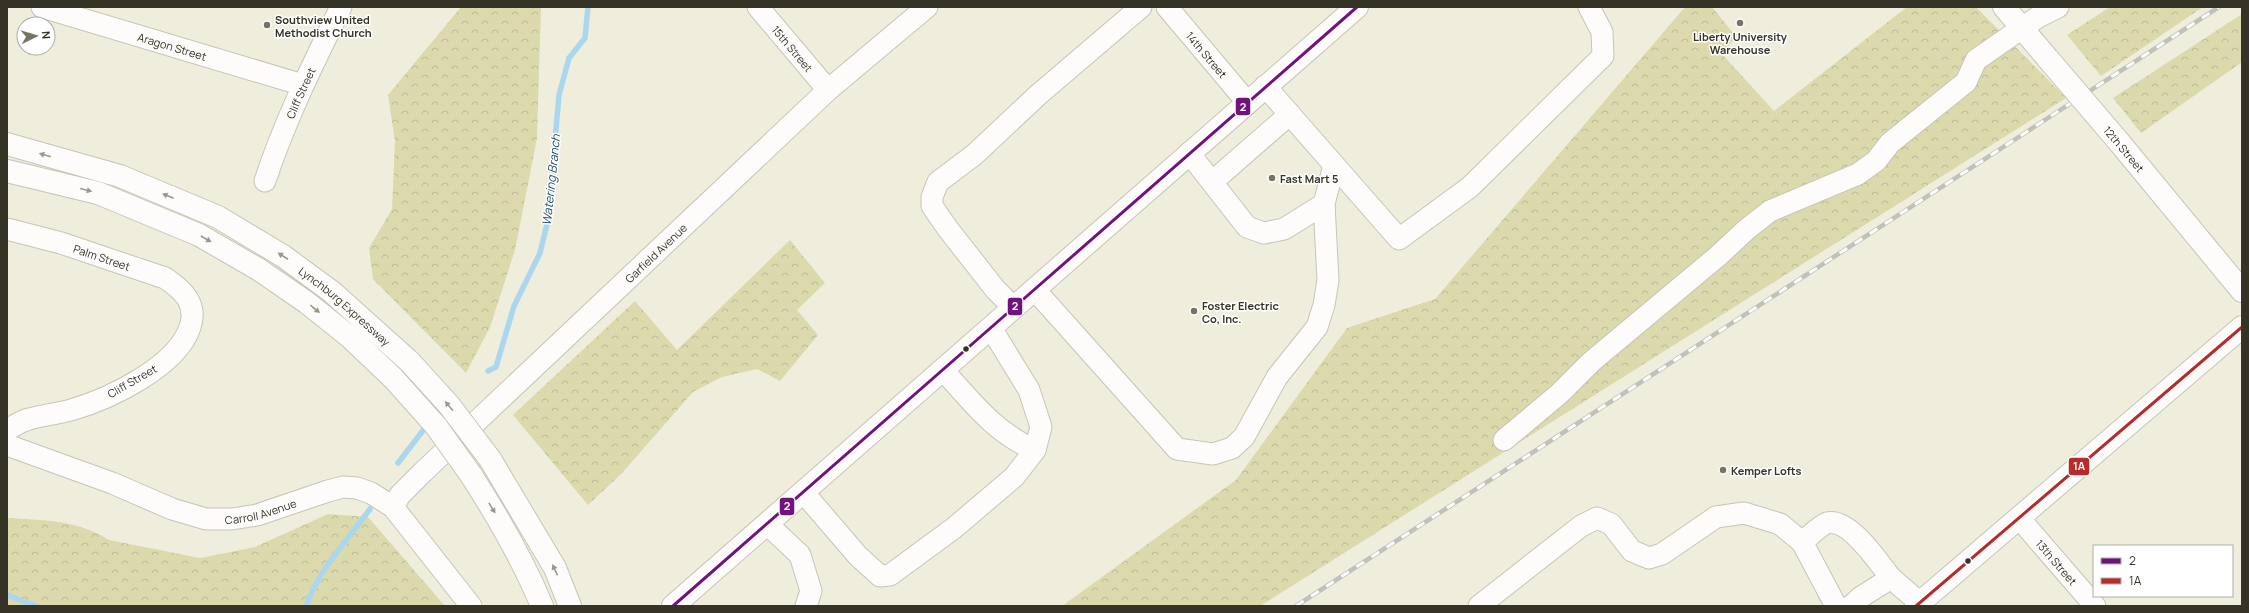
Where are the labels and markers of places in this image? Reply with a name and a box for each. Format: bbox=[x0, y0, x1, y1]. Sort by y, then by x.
place label: Southview United Methodist Church bbox=[275, 12, 372, 40]
marker: Liberty University Warehouse bbox=[1735, 18, 1745, 28]
marker: Southview United Methodist Church bbox=[262, 20, 272, 30]
place label: Liberty University Warehouse bbox=[1693, 29, 1788, 57]
place label: Fast Mart 5 bbox=[1280, 171, 1338, 186]
marker: Fast Mart 5 bbox=[1267, 173, 1277, 183]
place label: Foster Electric Co, Inc. bbox=[1202, 298, 1279, 326]
marker: Foster Electric Co, Inc. bbox=[1189, 306, 1199, 316]
unlabelled marker bbox=[961, 344, 971, 354]
place label: Kemper Lofts bbox=[1731, 463, 1802, 478]
marker: Kemper Lofts bbox=[1718, 465, 1728, 475]
unlabelled marker bbox=[1963, 556, 1973, 566]

